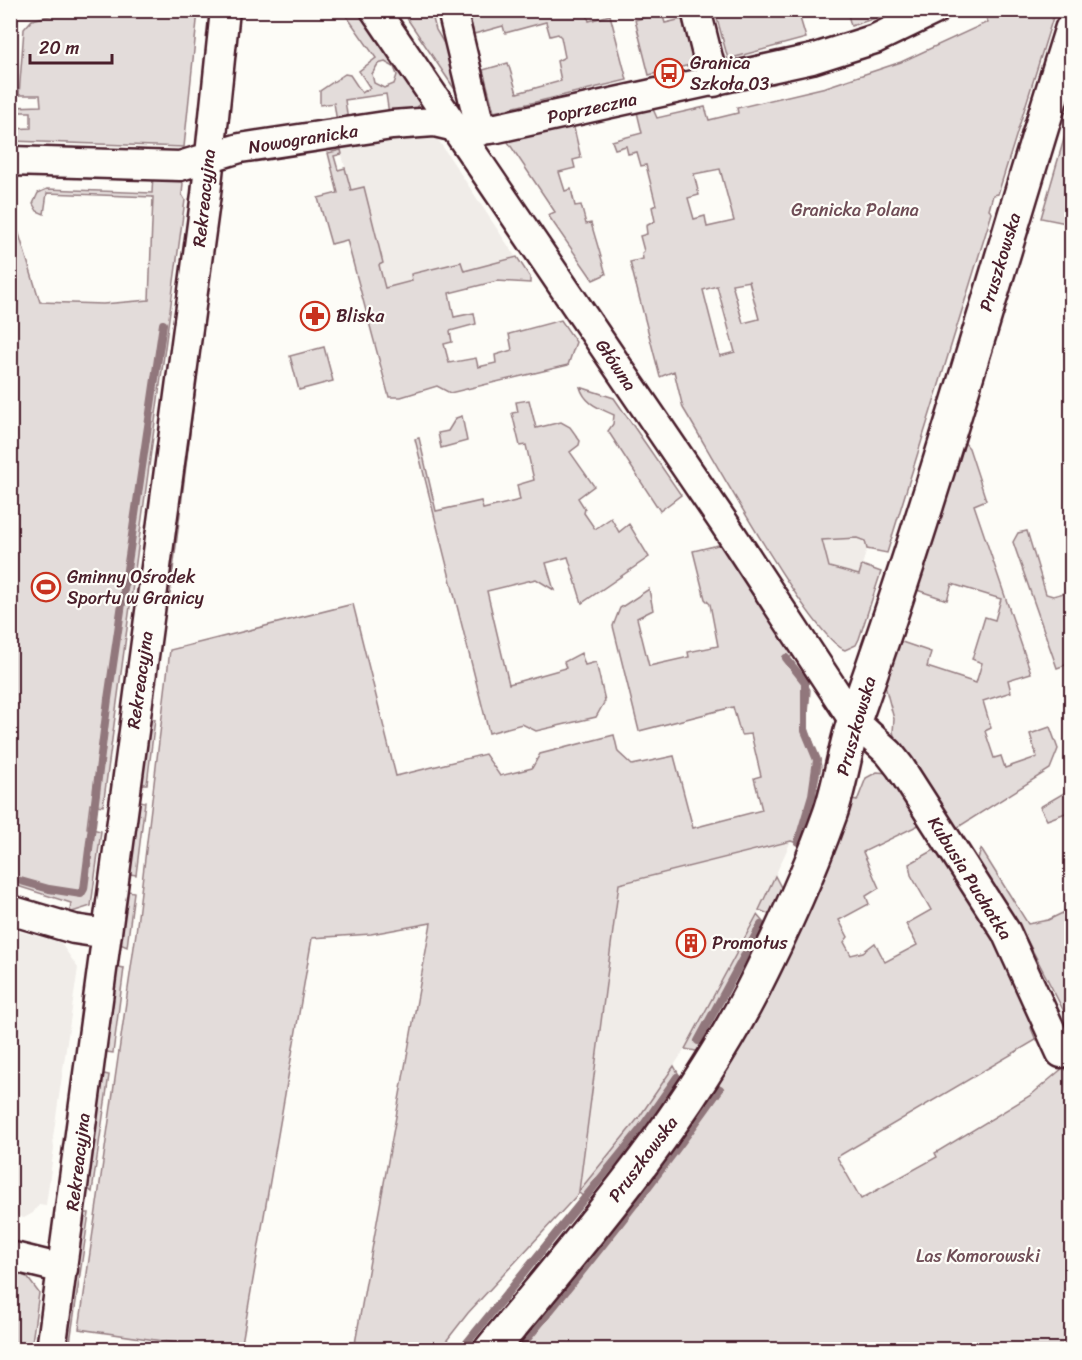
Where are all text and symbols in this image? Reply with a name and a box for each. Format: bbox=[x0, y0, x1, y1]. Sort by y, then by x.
scale bar bbox=[30, 27, 112, 65]
text: 20 m bbox=[39, 32, 79, 64]
place label: Granica Szkoła 03 bbox=[690, 47, 770, 100]
bus stop icon: Granica Szkoła 03 bbox=[653, 57, 685, 89]
street label: Poprzeczna bbox=[544, 83, 640, 133]
street label: Nowogranicka bbox=[246, 114, 361, 163]
street label: Rekreacyjna bbox=[183, 147, 225, 249]
park label: Granicka Polana bbox=[791, 194, 919, 226]
street label: Pruszkowska bbox=[970, 209, 1030, 315]
pharmacy icon: Bliska bbox=[299, 300, 331, 332]
place label: Bliska bbox=[336, 300, 385, 332]
street label: Główna bbox=[587, 332, 645, 398]
place label: Gminny Ośrodek Sportu w Granicy bbox=[67, 561, 204, 614]
sports icon: Gminny Ośrodek Sportu w Granicy bbox=[30, 571, 62, 603]
street label: Rekreacyjna bbox=[117, 629, 163, 731]
street label: Pruszkowska bbox=[827, 673, 885, 779]
street label: Kubusia Puchatka bbox=[919, 809, 1021, 947]
building icon: Promotus bbox=[675, 927, 707, 959]
place label: Promotus bbox=[712, 927, 788, 959]
street label: Pruszkowska bbox=[600, 1109, 686, 1209]
street label: Rekreacyjna bbox=[56, 1111, 100, 1213]
park label: Las Komorowski bbox=[916, 1240, 1041, 1272]

